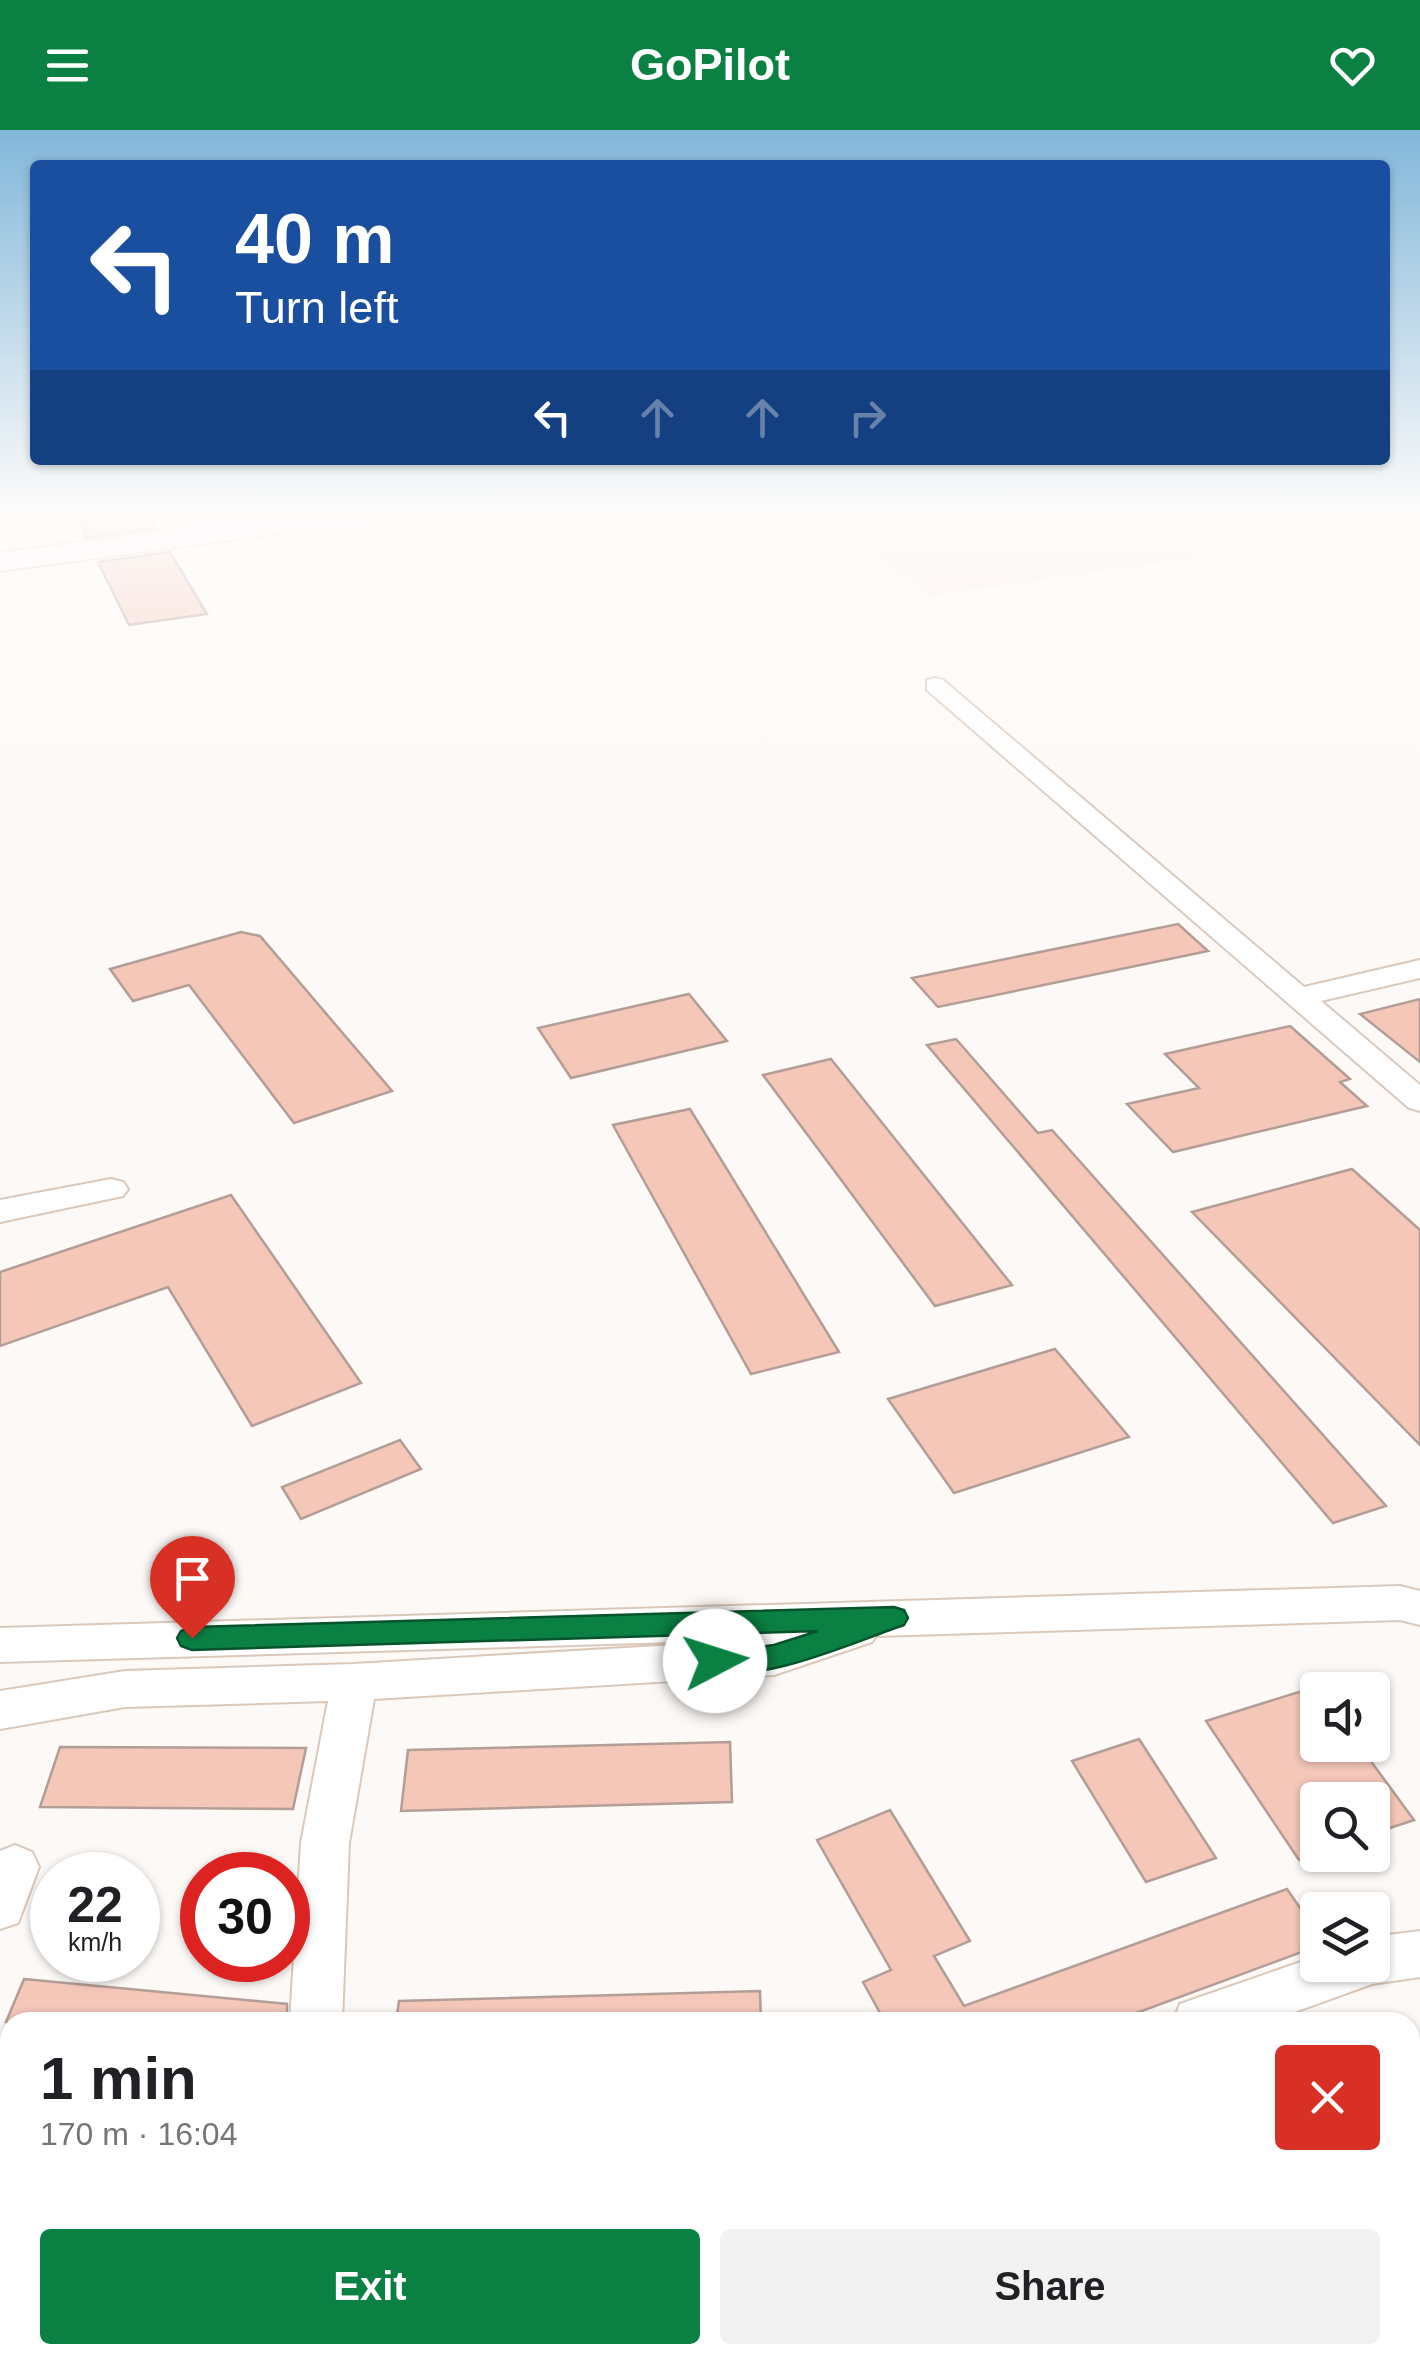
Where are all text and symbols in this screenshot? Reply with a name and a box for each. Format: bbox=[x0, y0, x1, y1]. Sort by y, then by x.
icon: menu bbox=[40, 38, 95, 93]
icon: heart bbox=[1325, 38, 1380, 93]
text: GoPilot bbox=[630, 39, 790, 90]
icon: left bbox=[70, 200, 200, 330]
text: 40 m bbox=[235, 200, 395, 278]
text: Turn left bbox=[235, 282, 398, 333]
icon: left bbox=[525, 390, 580, 445]
icon: ahead bbox=[630, 390, 685, 445]
icon: ahead bbox=[735, 390, 790, 445]
icon: right bbox=[840, 390, 895, 445]
pin bbox=[150, 1536, 235, 1639]
icon: arrive bbox=[165, 1551, 220, 1606]
position arrow bbox=[663, 1609, 767, 1713]
map controls bbox=[1300, 1672, 1390, 1982]
button: sound bbox=[1300, 1672, 1390, 1762]
button: search bbox=[1300, 1782, 1390, 1872]
speed limit sign: 30 bbox=[180, 1852, 310, 1982]
text: 22 bbox=[67, 1877, 123, 1933]
button: layers bbox=[1300, 1892, 1390, 1982]
text: km/h bbox=[68, 1928, 122, 1956]
text: 1 min bbox=[40, 2045, 197, 2112]
button: close bbox=[1275, 2045, 1380, 2150]
text: 170 m · 16:04 bbox=[40, 2116, 237, 2152]
button: Exit bbox=[40, 2229, 700, 2344]
button: Share bbox=[720, 2229, 1380, 2344]

